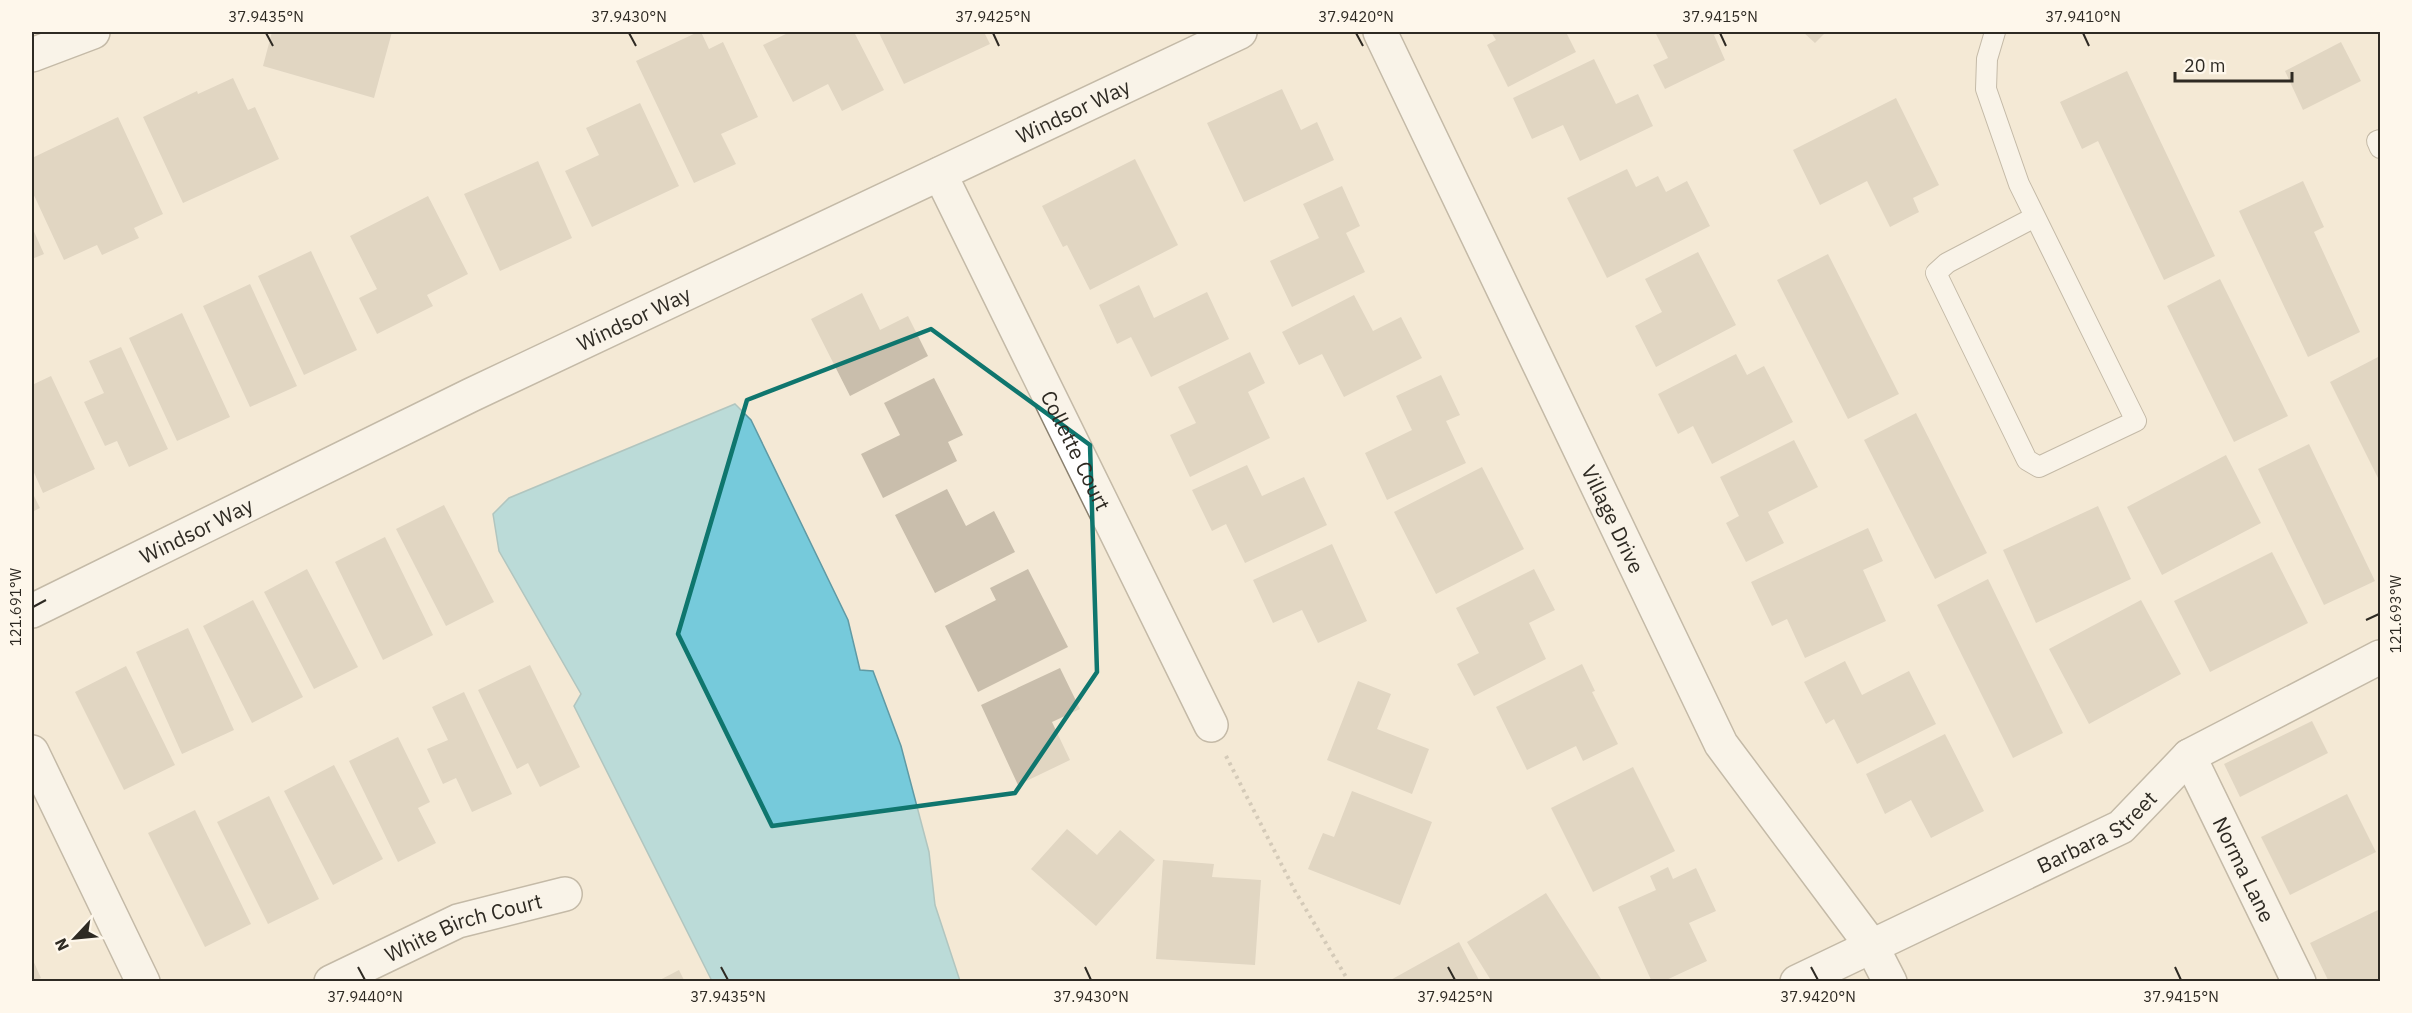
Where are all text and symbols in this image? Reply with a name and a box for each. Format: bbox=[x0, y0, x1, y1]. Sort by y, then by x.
text: 37.9435°N bbox=[228, 7, 304, 26]
text: 37.9430°N bbox=[591, 7, 667, 26]
text: 37.9425°N bbox=[955, 7, 1031, 26]
text: 37.9420°N bbox=[1318, 7, 1394, 26]
text: 37.9415°N bbox=[1682, 7, 1758, 26]
text: 37.9410°N bbox=[2045, 7, 2121, 26]
scale bar bbox=[2175, 45, 2292, 83]
text: 20 m bbox=[2184, 54, 2226, 77]
street label: Windsor Way bbox=[1011, 72, 1135, 150]
street label: Windsor Way bbox=[572, 279, 696, 357]
street label: Collette Court bbox=[1035, 386, 1117, 515]
street label: Village Drive bbox=[1575, 460, 1651, 578]
street label: Windsor Way bbox=[135, 490, 258, 570]
text: 121.691°W bbox=[6, 567, 25, 646]
text: 121.693°W bbox=[2386, 574, 2405, 653]
street label: Barbara Street bbox=[2032, 784, 2163, 879]
street label: Norma Lane bbox=[2207, 812, 2282, 927]
street label: White Birch Court bbox=[380, 886, 545, 968]
north arrow bbox=[45, 908, 105, 968]
text: N bbox=[50, 935, 73, 954]
text: 37.9440°N bbox=[327, 987, 403, 1006]
text: 37.9435°N bbox=[690, 987, 766, 1006]
text: 37.9430°N bbox=[1053, 987, 1129, 1006]
text: 37.9425°N bbox=[1417, 987, 1493, 1006]
text: 37.9420°N bbox=[1780, 987, 1856, 1006]
text: 37.9415°N bbox=[2143, 987, 2219, 1006]

